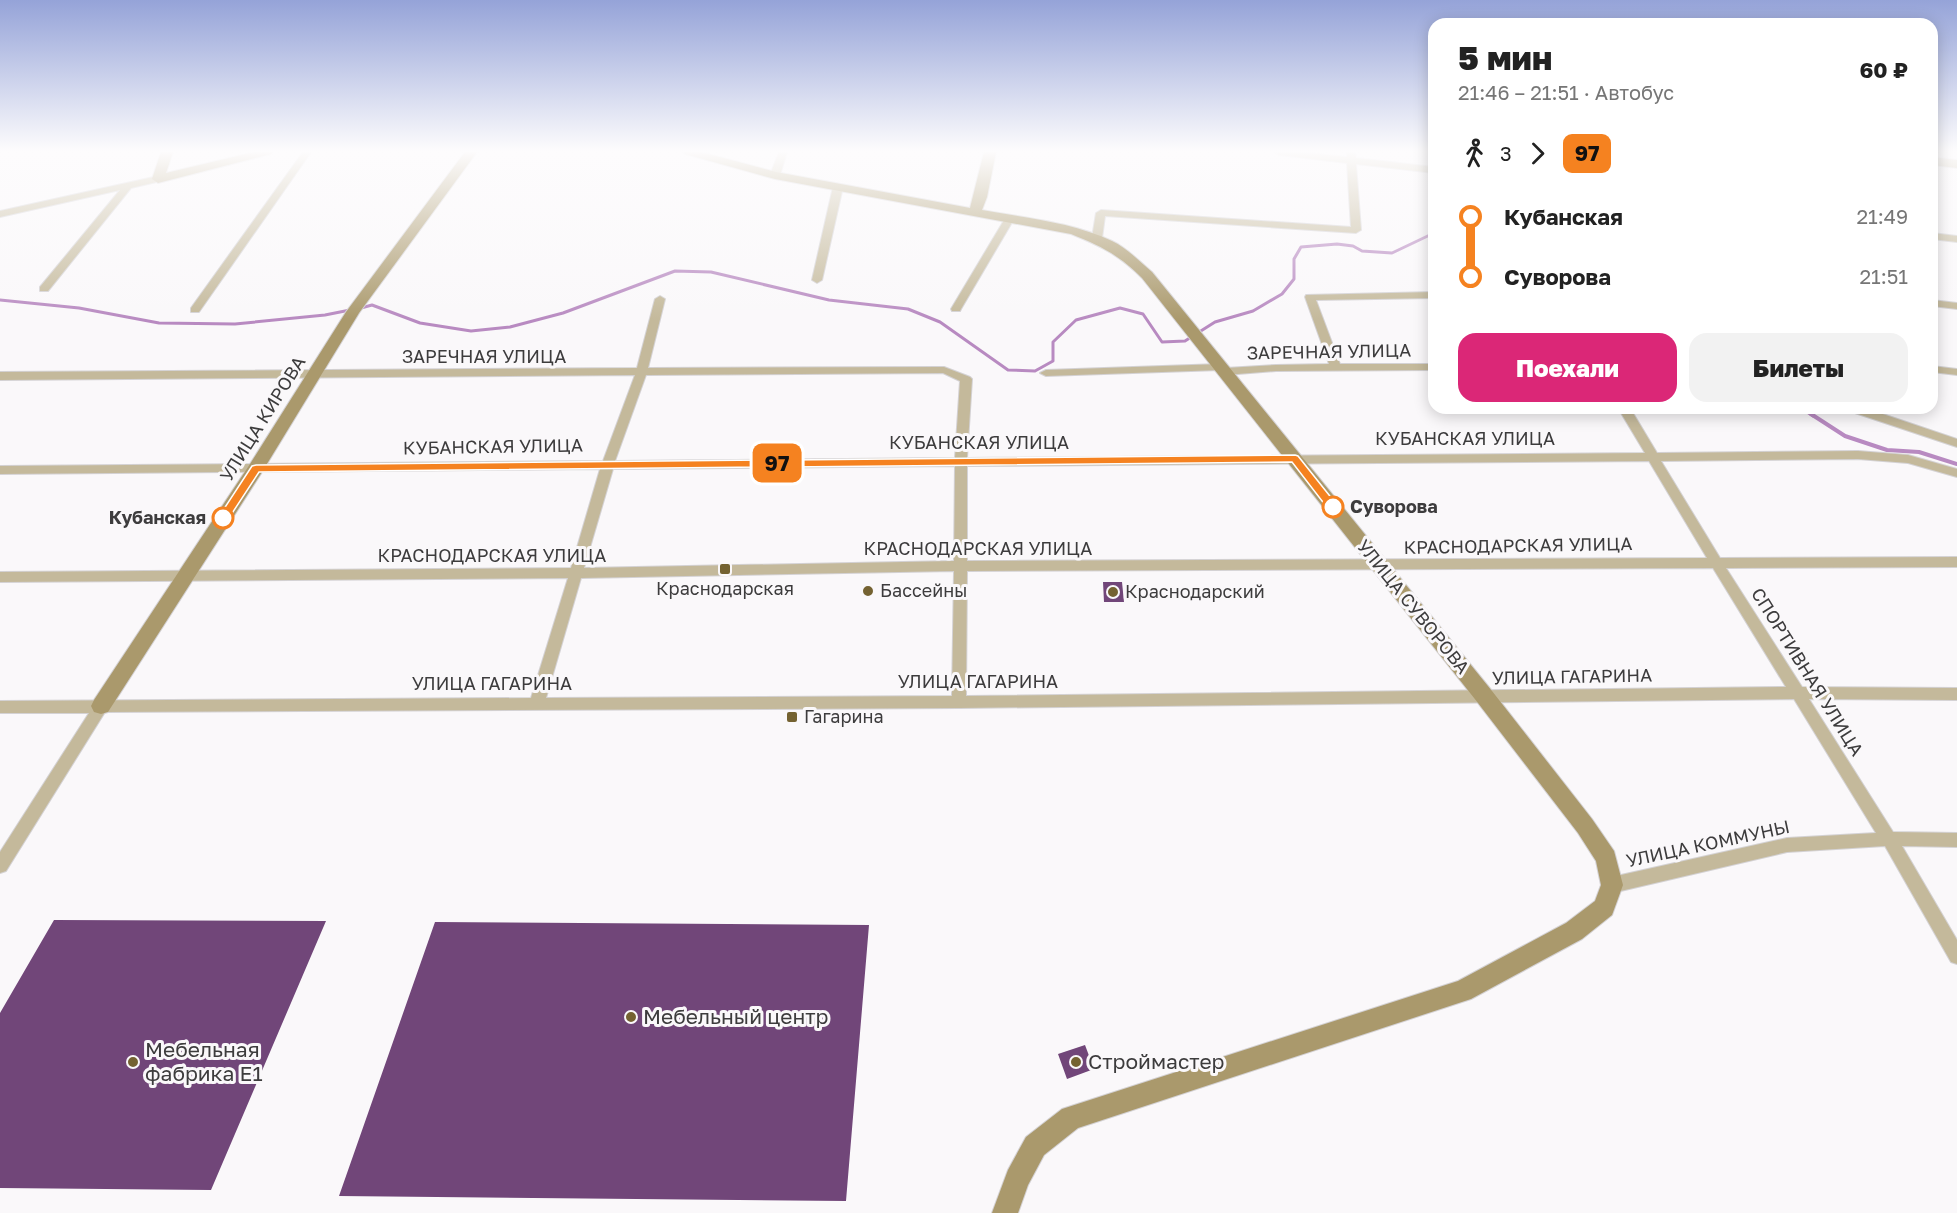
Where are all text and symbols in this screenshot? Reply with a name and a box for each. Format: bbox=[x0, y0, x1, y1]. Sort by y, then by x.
text: 5 мин bbox=[1458, 38, 1552, 77]
text: 60 ₽ bbox=[1859, 56, 1908, 83]
text: 21:46 – 21:51 · Автобус bbox=[1458, 80, 1674, 104]
icon: walk bbox=[1458, 137, 1491, 170]
icon: forward bbox=[1521, 137, 1554, 170]
text: 97 bbox=[1575, 140, 1599, 166]
text: 3 bbox=[1500, 141, 1512, 165]
text: Кубанская bbox=[1504, 203, 1623, 230]
text: 21:49 bbox=[1856, 204, 1908, 228]
text: Суворова bbox=[1504, 263, 1611, 290]
text: 21:51 bbox=[1859, 264, 1908, 288]
button: Поехали bbox=[1458, 333, 1677, 402]
button: Билеты bbox=[1689, 333, 1908, 402]
street label: ЗАРЕЧНАЯ УЛИЦА bbox=[1247, 339, 1411, 363]
street label: ЗАРЕЧНАЯ УЛИЦА bbox=[402, 345, 566, 367]
street label: УЛИЦА КИРОВА bbox=[215, 352, 310, 485]
street label: КУБАНСКАЯ УЛИЦА bbox=[1375, 427, 1555, 449]
street label: КУБАНСКАЯ УЛИЦА bbox=[889, 431, 1069, 453]
street label: КУБАНСКАЯ УЛИЦА bbox=[403, 433, 583, 459]
line badge: 97 bbox=[750, 444, 804, 482]
text: 97 bbox=[765, 450, 789, 476]
place label: Суворова bbox=[1350, 495, 1438, 517]
marker: Суворова bbox=[1322, 496, 1344, 518]
place label: Кубанская bbox=[109, 506, 206, 528]
marker: Кубанская bbox=[212, 507, 234, 529]
street label: КРАСНОДАРСКАЯ УЛИЦА bbox=[1403, 532, 1633, 558]
street label: УЛИЦА СУВОРОВА bbox=[1353, 535, 1475, 678]
street label: КРАСНОДАРСКАЯ УЛИЦА bbox=[864, 537, 1092, 559]
street label: КРАСНОДАРСКАЯ УЛИЦА bbox=[378, 544, 606, 566]
marker: Краснодарская bbox=[718, 562, 732, 576]
place label: Краснодарская bbox=[656, 577, 794, 599]
place label: Бассейны bbox=[880, 579, 967, 601]
place label: Краснодарский bbox=[1125, 580, 1265, 602]
street label: СПОРТИВНАЯ УЛИЦА bbox=[1747, 583, 1869, 760]
marker: Бассейны bbox=[861, 584, 875, 598]
marker: Краснодарский bbox=[1106, 585, 1120, 599]
street label: УЛИЦА ГАГАРИНА bbox=[1492, 664, 1652, 688]
street label: УЛИЦА ГАГАРИНА bbox=[898, 670, 1058, 692]
street label: УЛИЦА ГАГАРИНА bbox=[412, 672, 572, 694]
place label: Гагарина bbox=[804, 705, 884, 727]
marker: Гагарина bbox=[785, 710, 799, 724]
street label: УЛИЦА КОММУНЫ bbox=[1624, 815, 1792, 871]
place label: Мебельный центр bbox=[643, 1003, 828, 1029]
marker: Мебельный центр bbox=[624, 1010, 638, 1024]
place label: Мебельная фабрика Е1 bbox=[145, 1036, 263, 1086]
place label: Строймастер bbox=[1088, 1048, 1225, 1074]
marker: Мебельная фабрика Е1 bbox=[126, 1055, 140, 1069]
marker: Строймастер bbox=[1069, 1055, 1083, 1069]

